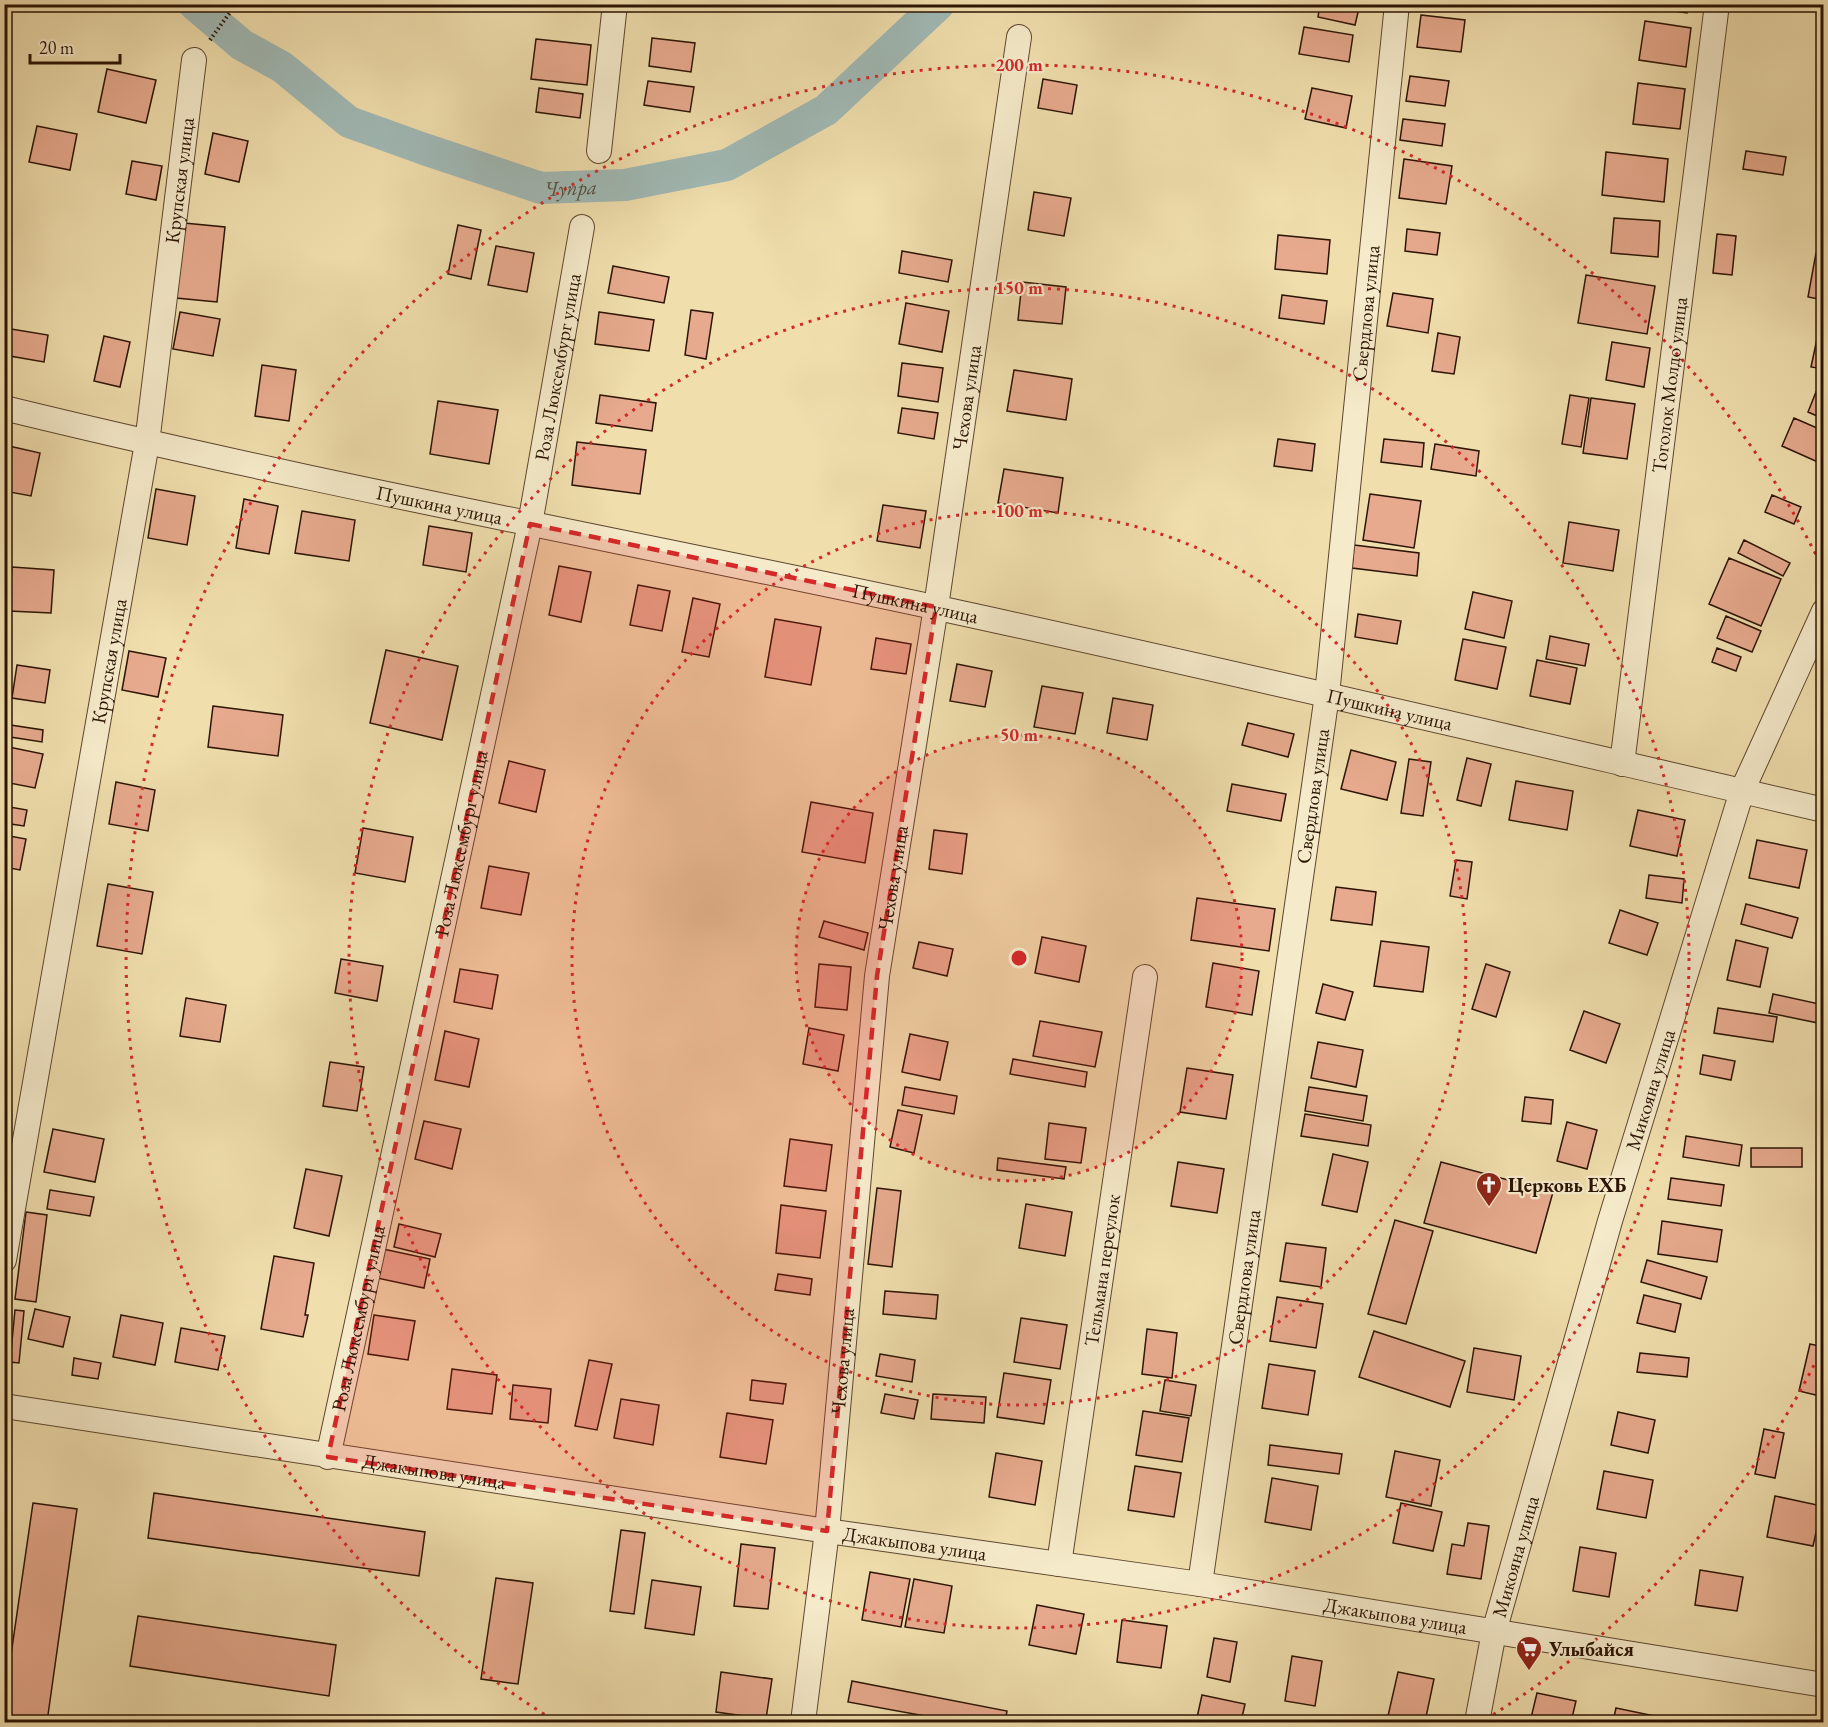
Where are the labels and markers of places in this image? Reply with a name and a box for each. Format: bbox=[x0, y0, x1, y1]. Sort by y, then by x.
centre of rings bbox=[1009, 948, 1029, 968]
church icon: Церковь ЕХБ bbox=[1474, 1170, 1504, 1208]
place label: Церковь ЕХБ bbox=[1508, 1172, 1627, 1198]
supermarket icon: Улыбайся bbox=[1514, 1634, 1544, 1672]
place label: Улыбайся bbox=[1548, 1636, 1634, 1662]

